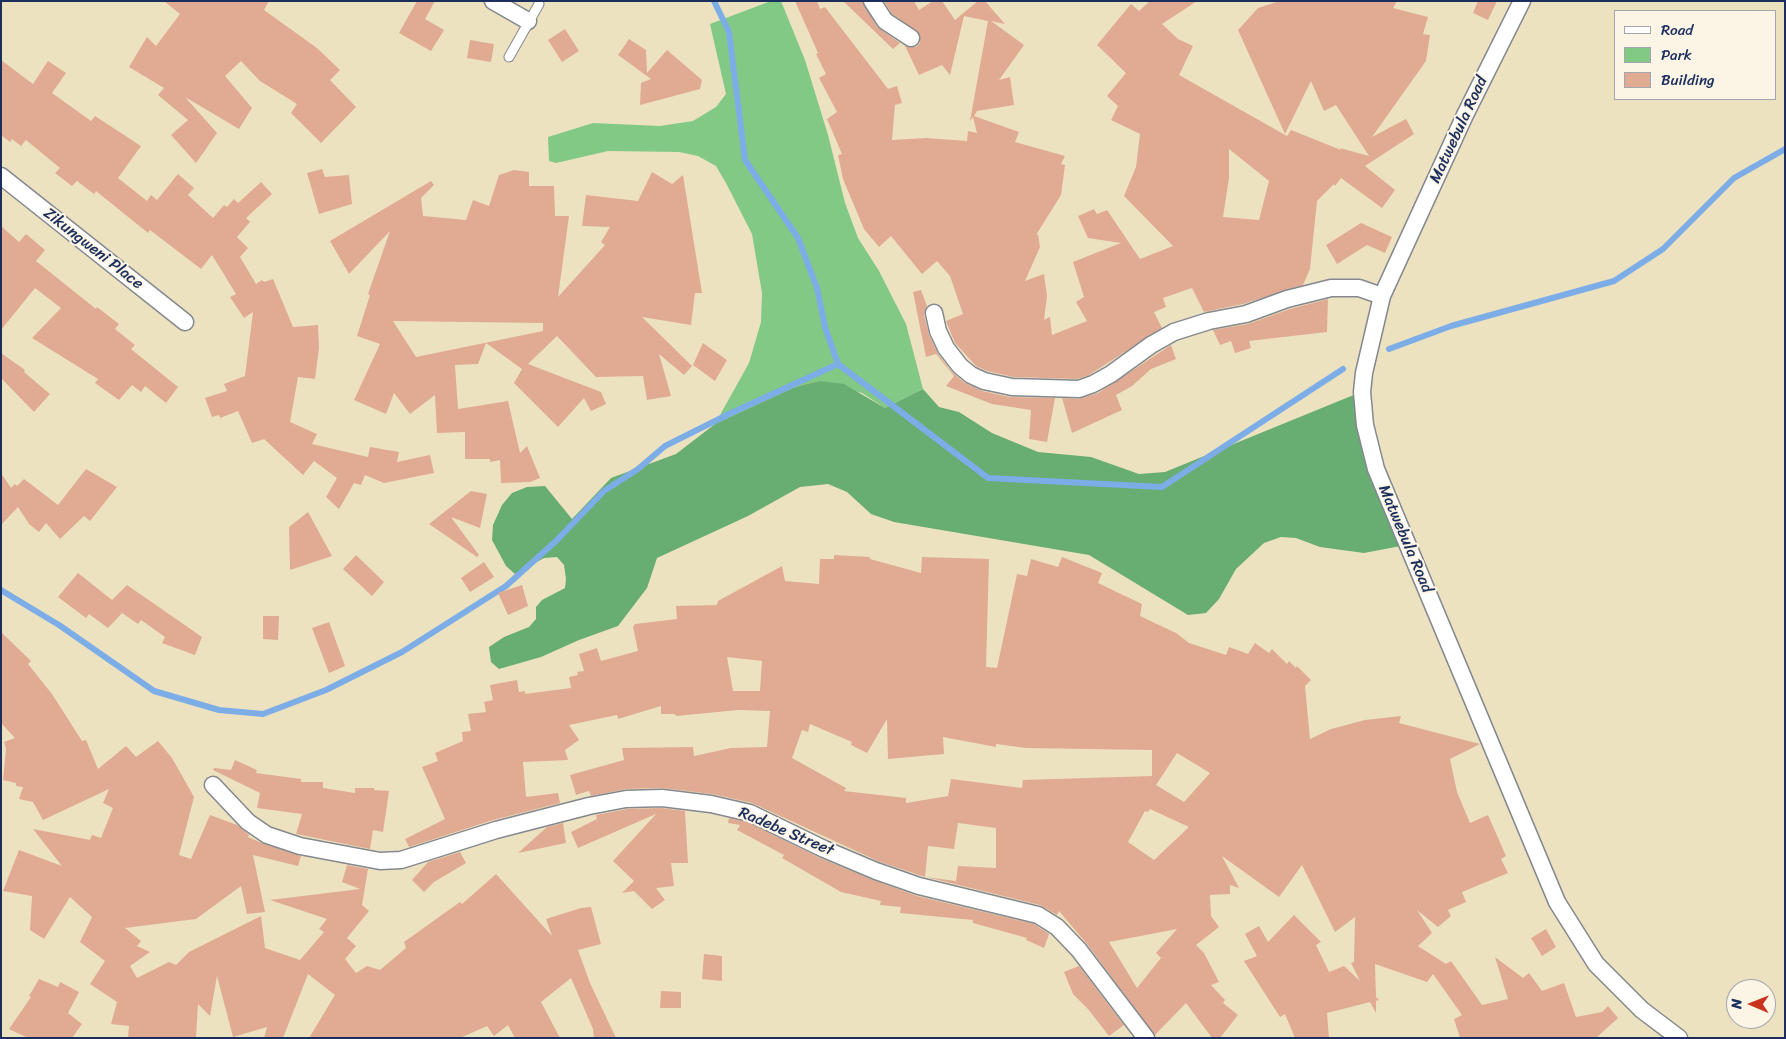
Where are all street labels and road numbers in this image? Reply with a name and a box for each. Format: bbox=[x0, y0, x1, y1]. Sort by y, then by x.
street label: Matwebula Road bbox=[1426, 74, 1492, 186]
street label: Zikungweni Place bbox=[39, 204, 147, 294]
street label: Matwebula Road bbox=[1374, 482, 1436, 596]
street label: Radebe Street bbox=[736, 803, 836, 861]

